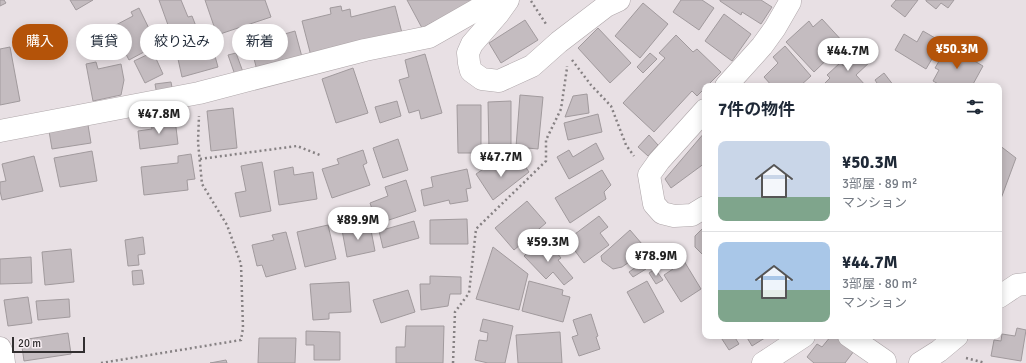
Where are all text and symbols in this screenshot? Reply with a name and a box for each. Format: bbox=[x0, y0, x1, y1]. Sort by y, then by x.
chip: 購入 bbox=[12, 24, 68, 60]
chip: 賃貸 bbox=[76, 24, 132, 60]
chip: 絞り込み bbox=[140, 24, 224, 60]
chip: 新着 bbox=[232, 24, 288, 60]
pin: ¥50.3M bbox=[924, 36, 990, 70]
pin: ¥44.7M bbox=[815, 38, 881, 72]
text: ¥50.3M bbox=[936, 41, 978, 57]
text: ¥44.7M bbox=[827, 43, 869, 59]
icon: filters bbox=[964, 96, 986, 118]
text: 7件の物件 bbox=[718, 99, 795, 120]
pin: ¥47.8M bbox=[126, 101, 192, 135]
text: ¥47.8M bbox=[138, 106, 180, 122]
pin: ¥47.7M bbox=[468, 144, 534, 178]
text: ¥47.7M bbox=[480, 149, 522, 165]
text: ¥50.3M bbox=[842, 152, 898, 173]
icon: home bbox=[750, 157, 798, 205]
text: 3部屋 · 89 m² bbox=[842, 176, 917, 192]
text: マンション bbox=[842, 195, 907, 211]
pin: ¥89.9M bbox=[325, 207, 391, 241]
text: ¥89.9M bbox=[337, 212, 379, 228]
pin: ¥59.3M bbox=[515, 229, 581, 263]
text: ¥59.3M bbox=[527, 234, 569, 250]
pin: ¥78.9M bbox=[623, 243, 689, 277]
text: ¥78.9M bbox=[635, 248, 677, 264]
text: ¥44.7M bbox=[842, 252, 898, 273]
icon: home bbox=[750, 258, 798, 306]
text: 3部屋 · 80 m² bbox=[842, 276, 917, 292]
text: マンション bbox=[842, 295, 907, 311]
scale bar bbox=[12, 335, 85, 354]
text: 20 m bbox=[18, 337, 41, 350]

